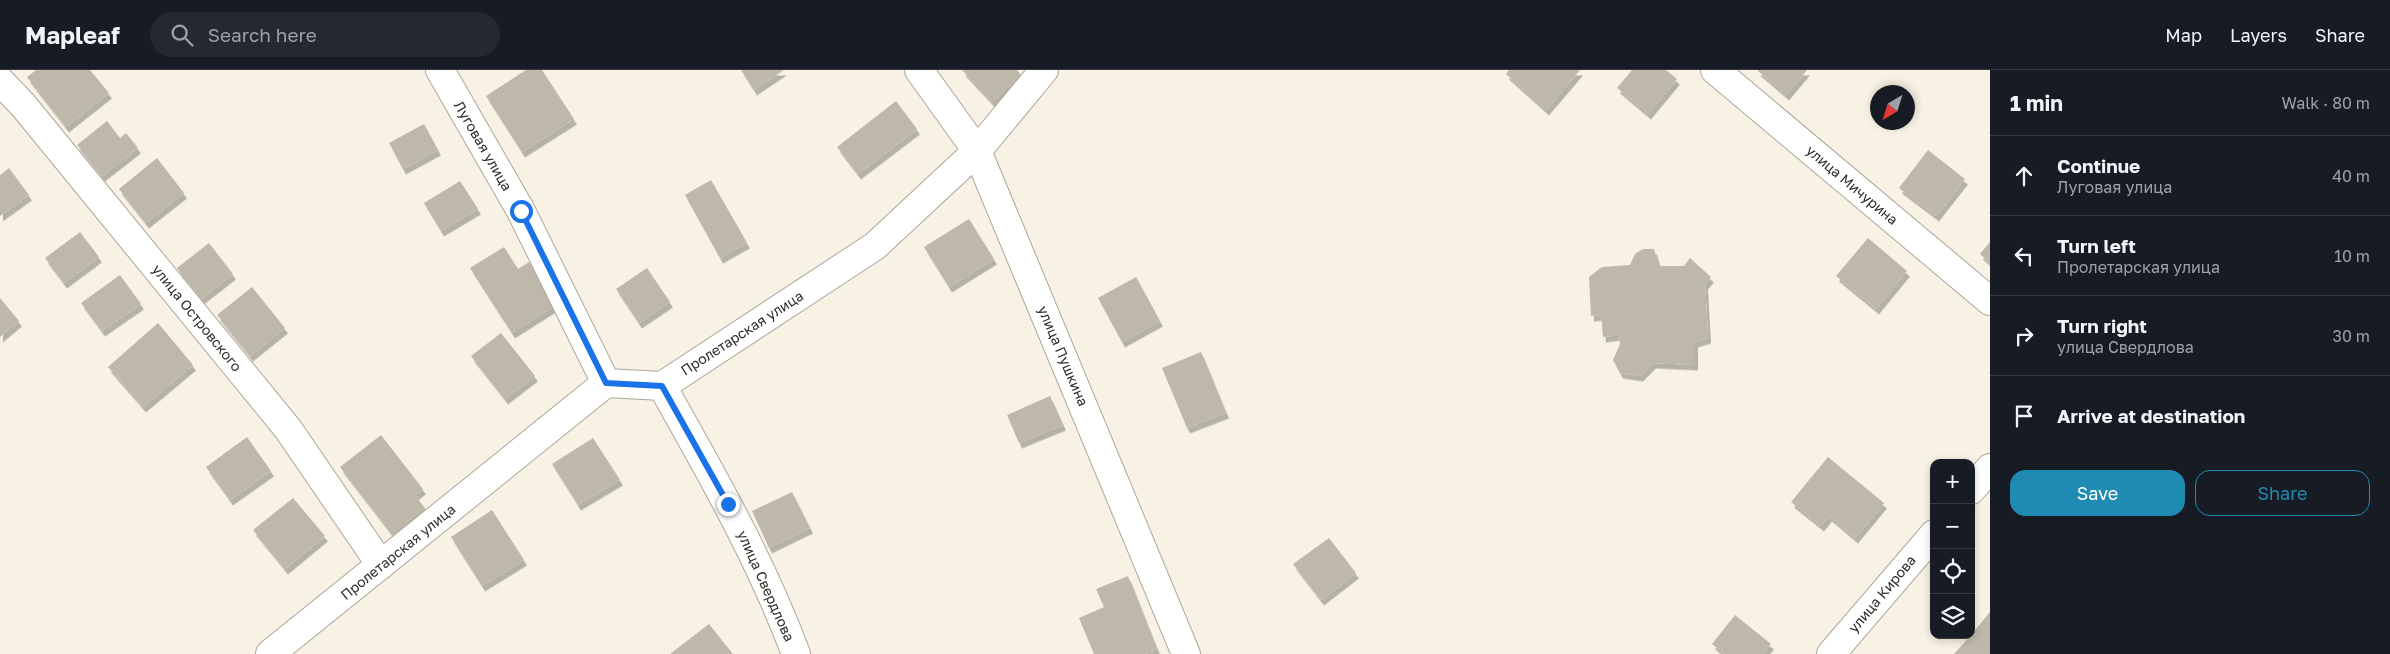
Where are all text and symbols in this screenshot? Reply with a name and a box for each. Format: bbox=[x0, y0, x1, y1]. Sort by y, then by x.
search box bbox=[150, 12, 500, 57]
text: Mapleaf bbox=[25, 20, 120, 49]
icon: search bbox=[168, 21, 196, 49]
text: Search here bbox=[208, 23, 317, 46]
text: Map bbox=[2165, 24, 2202, 46]
text: Layers bbox=[2230, 24, 2287, 46]
text: Share bbox=[2315, 24, 2365, 46]
north arrow bbox=[1870, 85, 1915, 130]
text: 1 min bbox=[2010, 90, 2063, 116]
text: Walk · 80 m bbox=[2281, 93, 2370, 113]
street label: Луговая улица bbox=[451, 98, 516, 194]
street label: улица Мичурина bbox=[1803, 141, 1902, 228]
text: Continue bbox=[2057, 154, 2140, 177]
icon: ahead bbox=[2010, 162, 2038, 190]
text: 40 m bbox=[2332, 166, 2370, 186]
text: Луговая улица bbox=[2057, 177, 2172, 197]
route start bbox=[510, 200, 533, 223]
text: Turn left bbox=[2057, 234, 2136, 257]
icon: left bbox=[2010, 242, 2038, 270]
text: 10 m bbox=[2334, 246, 2370, 266]
text: Пролетарская улица bbox=[2057, 257, 2220, 277]
street label: улица Островского bbox=[149, 261, 246, 375]
street label: Пролетарская улица bbox=[677, 287, 806, 379]
street label: улица Пушкина bbox=[1035, 303, 1092, 408]
text: Turn right bbox=[2057, 314, 2147, 337]
icon: right bbox=[2010, 322, 2038, 350]
text: 30 m bbox=[2333, 326, 2370, 346]
text: улица Свердлова bbox=[2057, 337, 2194, 357]
icon: arrive bbox=[2010, 402, 2038, 430]
text: Arrive at destination bbox=[2057, 404, 2245, 427]
map controls bbox=[1930, 459, 1975, 639]
button: + bbox=[1930, 459, 1975, 504]
button: Save bbox=[2010, 470, 2185, 516]
button: Share bbox=[2195, 470, 2370, 516]
route end bbox=[717, 493, 740, 516]
street label: Пролетарская улица bbox=[337, 500, 458, 603]
button: − bbox=[1930, 504, 1975, 549]
street label: улица Свердлова bbox=[734, 528, 799, 644]
button: locate bbox=[1930, 549, 1975, 594]
street label: улица Кирова bbox=[1844, 552, 1919, 636]
button: layers bbox=[1930, 594, 1975, 639]

